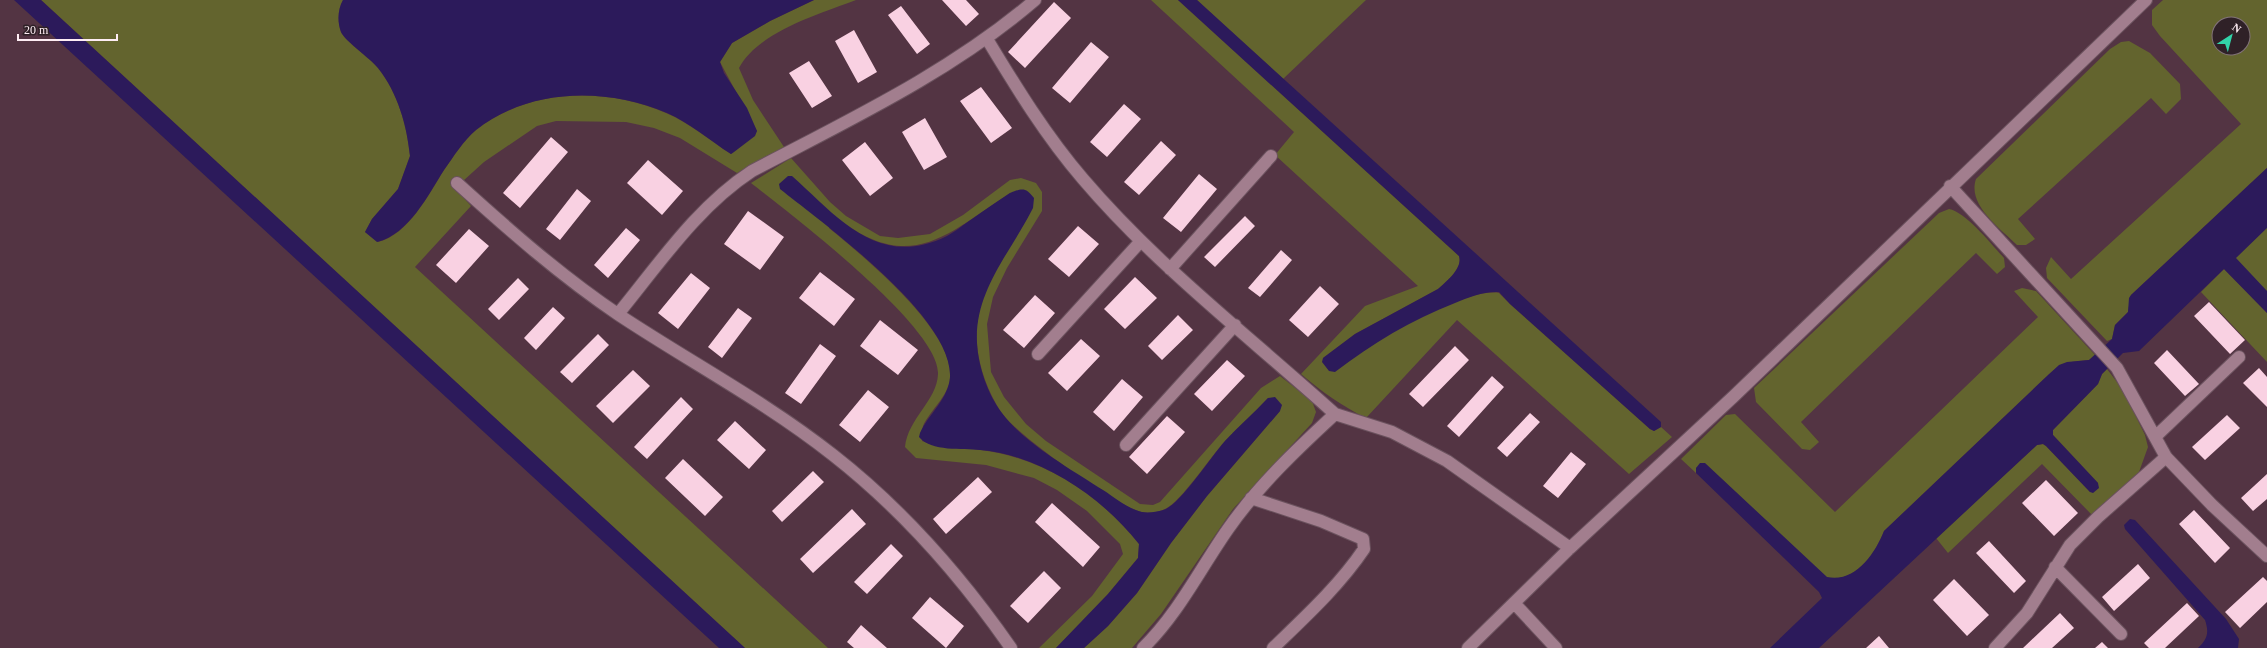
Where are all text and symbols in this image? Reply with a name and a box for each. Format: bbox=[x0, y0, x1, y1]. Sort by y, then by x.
scale bar bbox=[18, 16, 117, 42]
north arrow bbox=[2211, 16, 2251, 56]
text: N bbox=[2230, 21, 2244, 35]
text: 20 m bbox=[24, 23, 49, 37]

